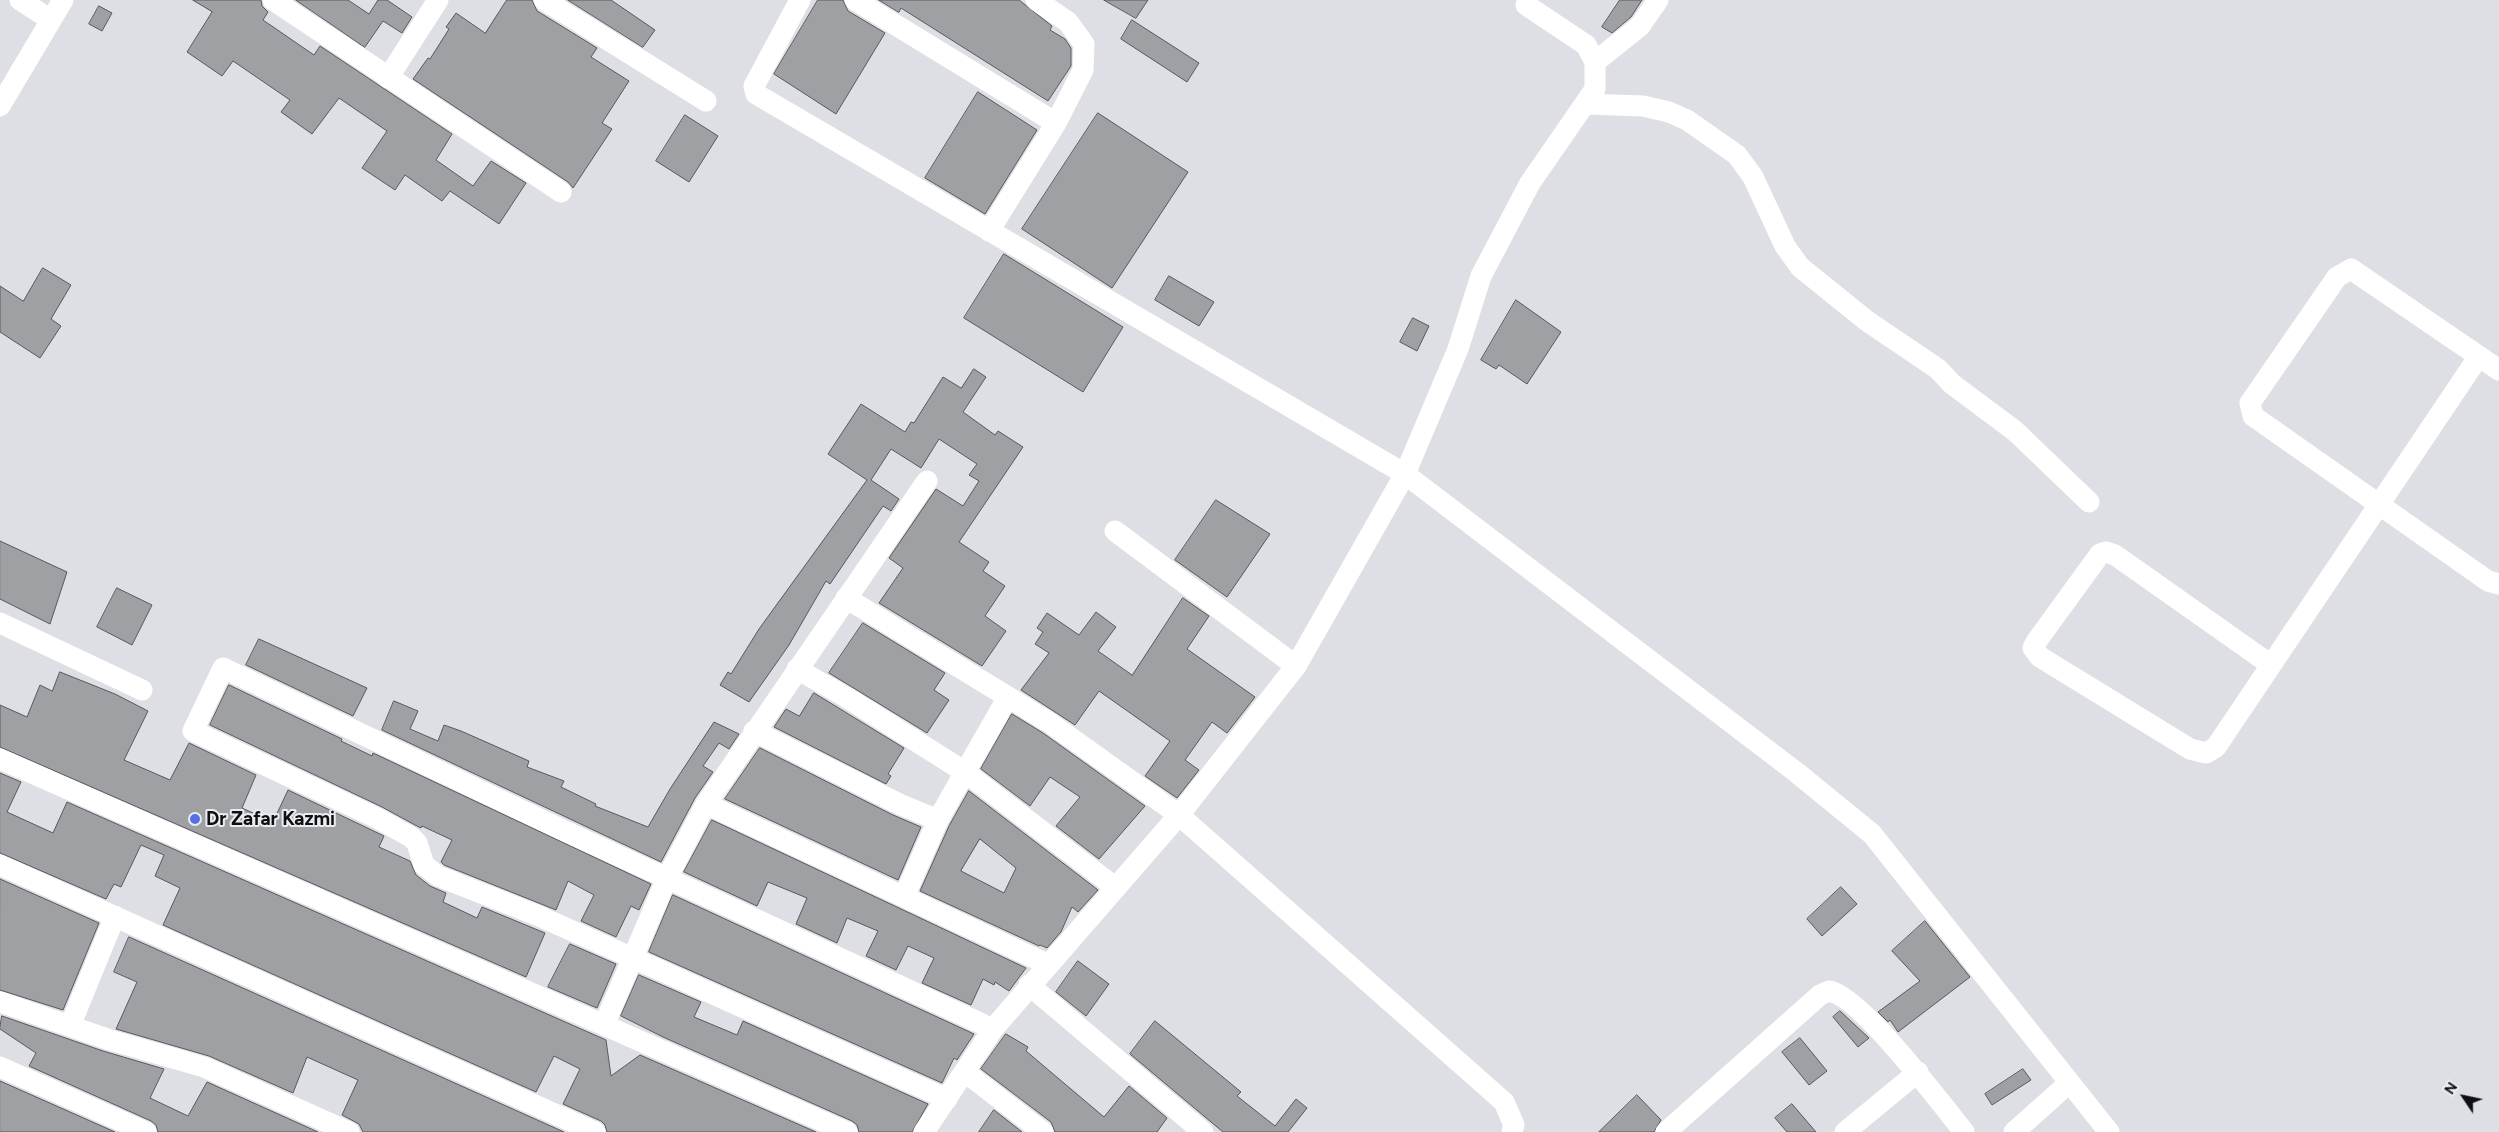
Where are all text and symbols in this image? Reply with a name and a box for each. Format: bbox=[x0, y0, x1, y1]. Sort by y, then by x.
place label: Dr Zafar Kazmi bbox=[206, 808, 335, 830]
marker: Dr Zafar Kazmi bbox=[188, 812, 202, 826]
north arrow bbox=[2439, 1072, 2489, 1122]
text: N bbox=[2441, 1079, 2461, 1098]

